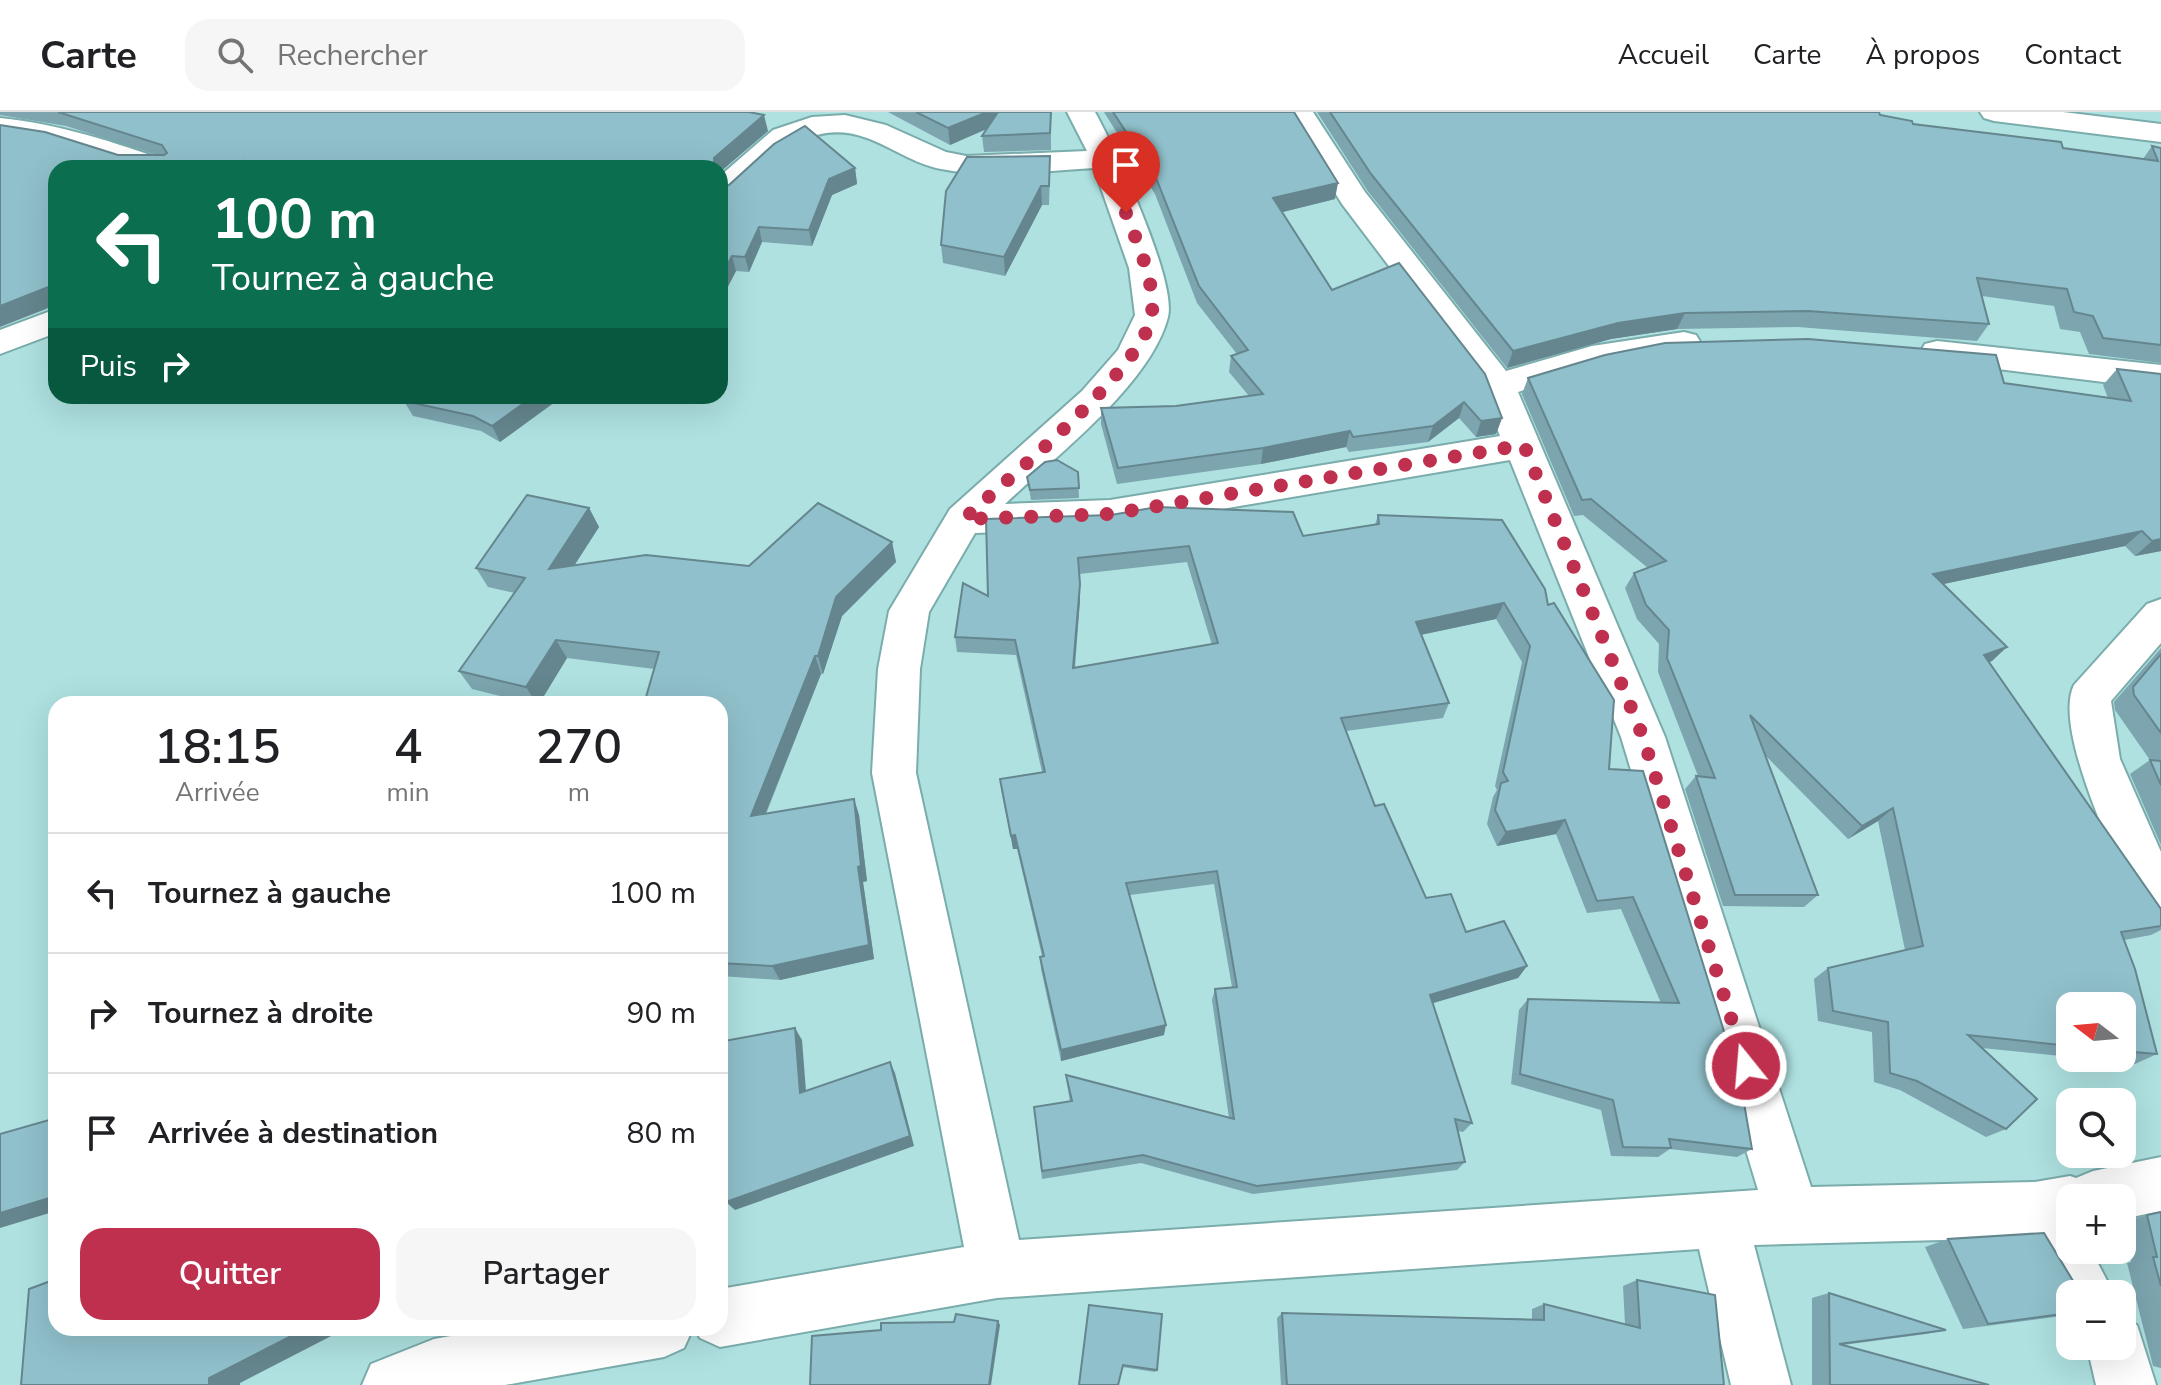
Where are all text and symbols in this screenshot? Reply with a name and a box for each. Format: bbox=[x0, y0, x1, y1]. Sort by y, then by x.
search box bbox=[185, 19, 745, 91]
text: Carte bbox=[40, 30, 137, 81]
icon: search bbox=[213, 33, 257, 77]
text: Rechercher bbox=[277, 35, 428, 76]
text: Accueil bbox=[1618, 36, 1709, 74]
text: Carte bbox=[1753, 36, 1822, 74]
text: À propos bbox=[1866, 36, 1980, 74]
text: Contact bbox=[2024, 36, 2121, 74]
pin bbox=[1092, 131, 1160, 213]
icon: arrive bbox=[1104, 143, 1148, 187]
text: 100 m bbox=[212, 181, 377, 258]
icon: left bbox=[80, 192, 184, 296]
text: Tournez à gauche bbox=[212, 254, 494, 303]
icon: right bbox=[153, 344, 197, 388]
text: Puis bbox=[80, 346, 137, 387]
text: 18:15 bbox=[154, 714, 281, 780]
text: 4 bbox=[394, 714, 422, 780]
text: 270 bbox=[536, 714, 622, 780]
text: Arrivée bbox=[175, 775, 260, 810]
text: min bbox=[387, 775, 430, 810]
text: m bbox=[568, 775, 590, 810]
icon: left bbox=[80, 871, 124, 915]
text: Tournez à gauche bbox=[148, 873, 391, 914]
text: 100 m bbox=[609, 873, 696, 914]
icon: right bbox=[80, 991, 124, 1035]
north arrow bbox=[2056, 992, 2136, 1072]
map controls bbox=[2056, 992, 2136, 1360]
text: Tournez à droite bbox=[148, 993, 373, 1034]
text: 90 m bbox=[627, 993, 696, 1034]
position arrow bbox=[1704, 1024, 1788, 1108]
button: search bbox=[2056, 1088, 2136, 1168]
icon: arrive bbox=[80, 1111, 124, 1155]
text: Arrivée à destination bbox=[148, 1113, 438, 1154]
text: 80 m bbox=[627, 1113, 696, 1154]
button: + bbox=[2056, 1184, 2136, 1264]
button: Quitter bbox=[80, 1228, 380, 1320]
button: Partager bbox=[396, 1228, 696, 1320]
button: − bbox=[2056, 1280, 2136, 1360]

